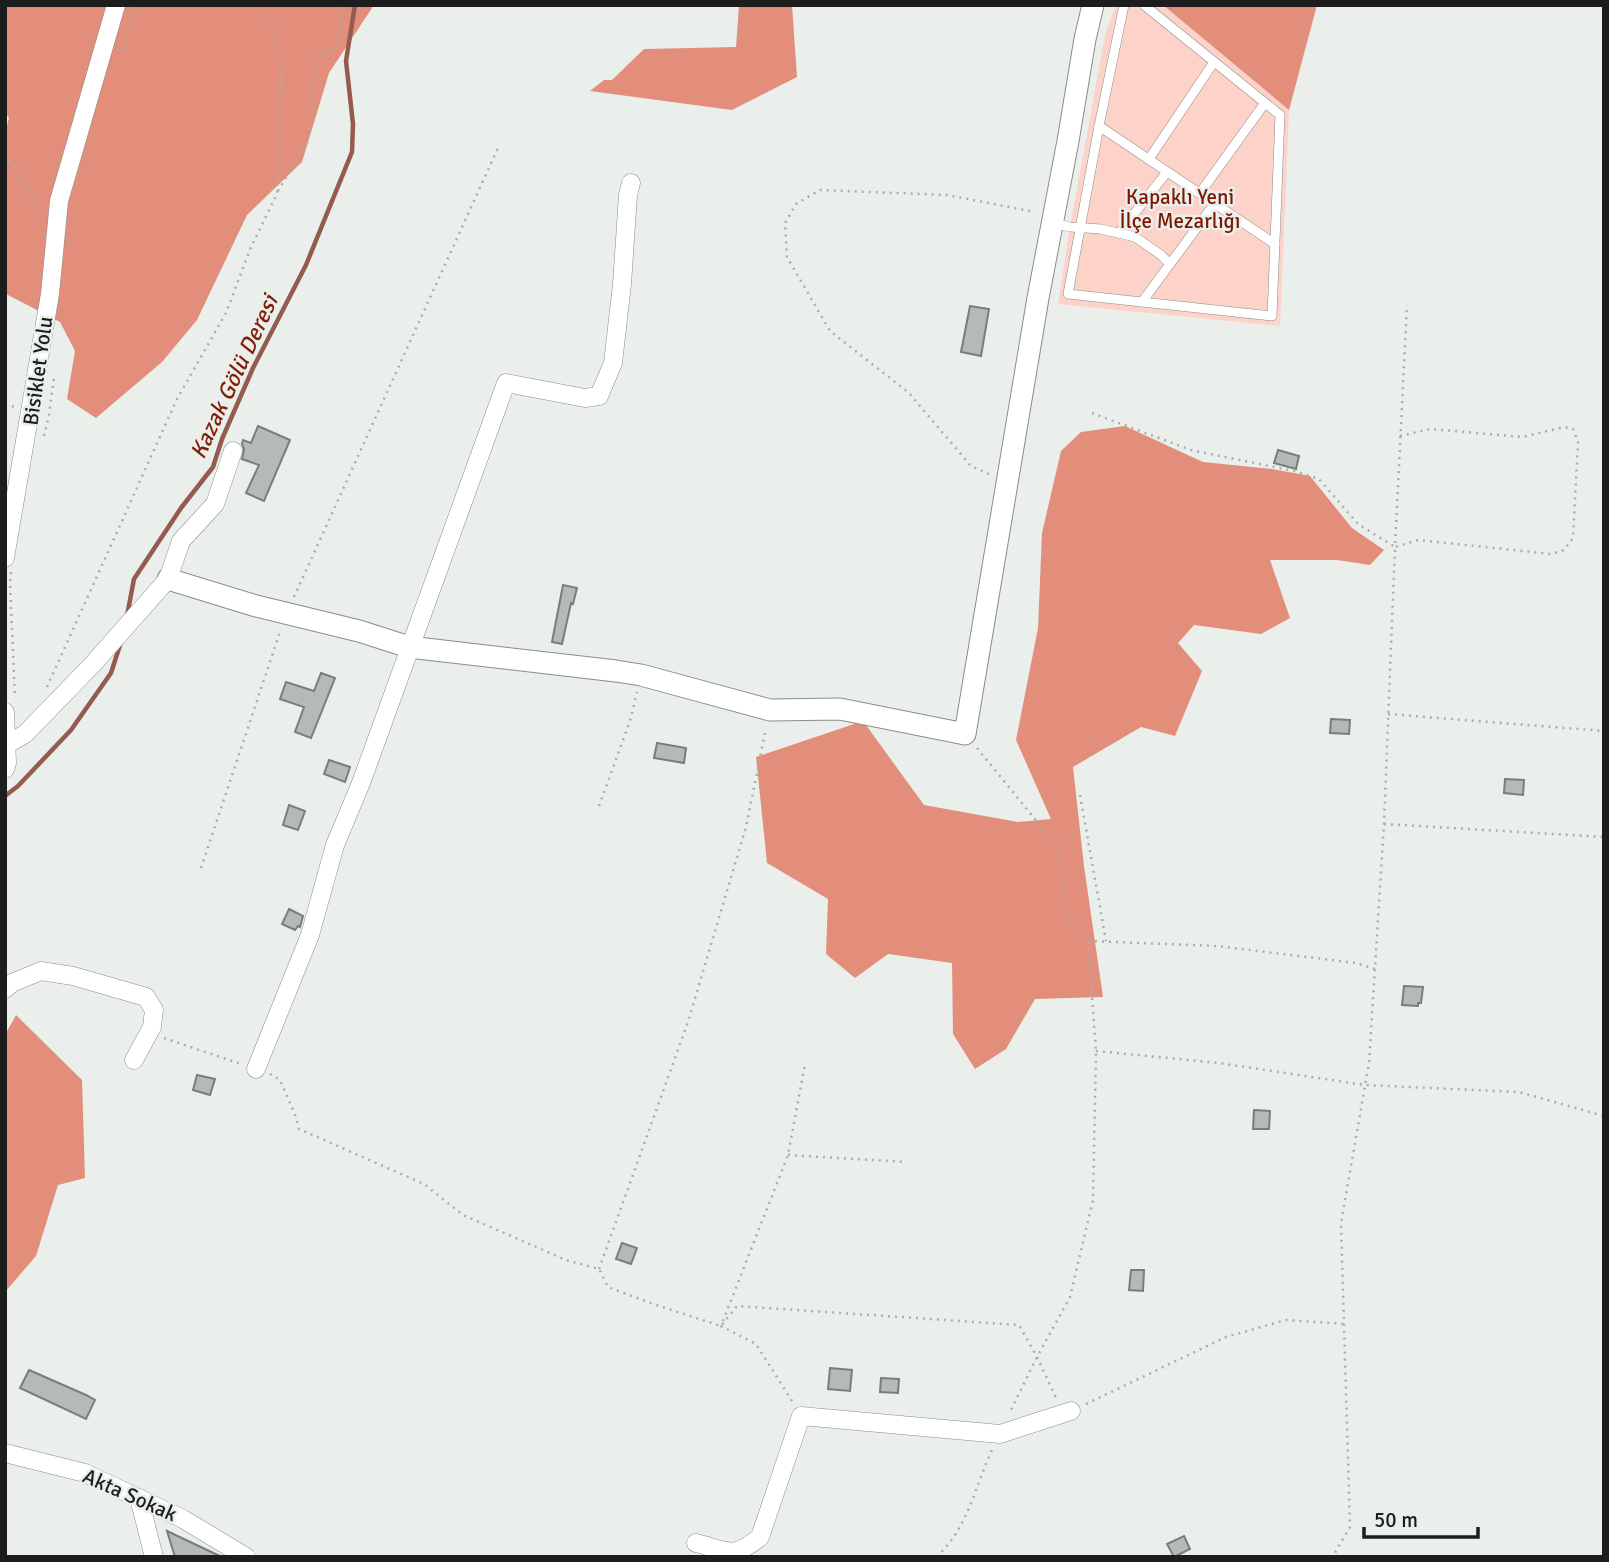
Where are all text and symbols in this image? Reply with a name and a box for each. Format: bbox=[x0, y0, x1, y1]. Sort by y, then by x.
park label: Kapaklı Yeni İlçe Mezarlığı bbox=[1120, 184, 1240, 234]
water label: Kazak Gölü Deresi bbox=[183, 288, 286, 463]
street label: Bisiklet Yolu bbox=[17, 315, 59, 427]
street label: Akta Sokak bbox=[79, 1463, 182, 1527]
scale bar bbox=[1364, 1496, 1478, 1540]
text: 50 m bbox=[1374, 1507, 1418, 1533]

